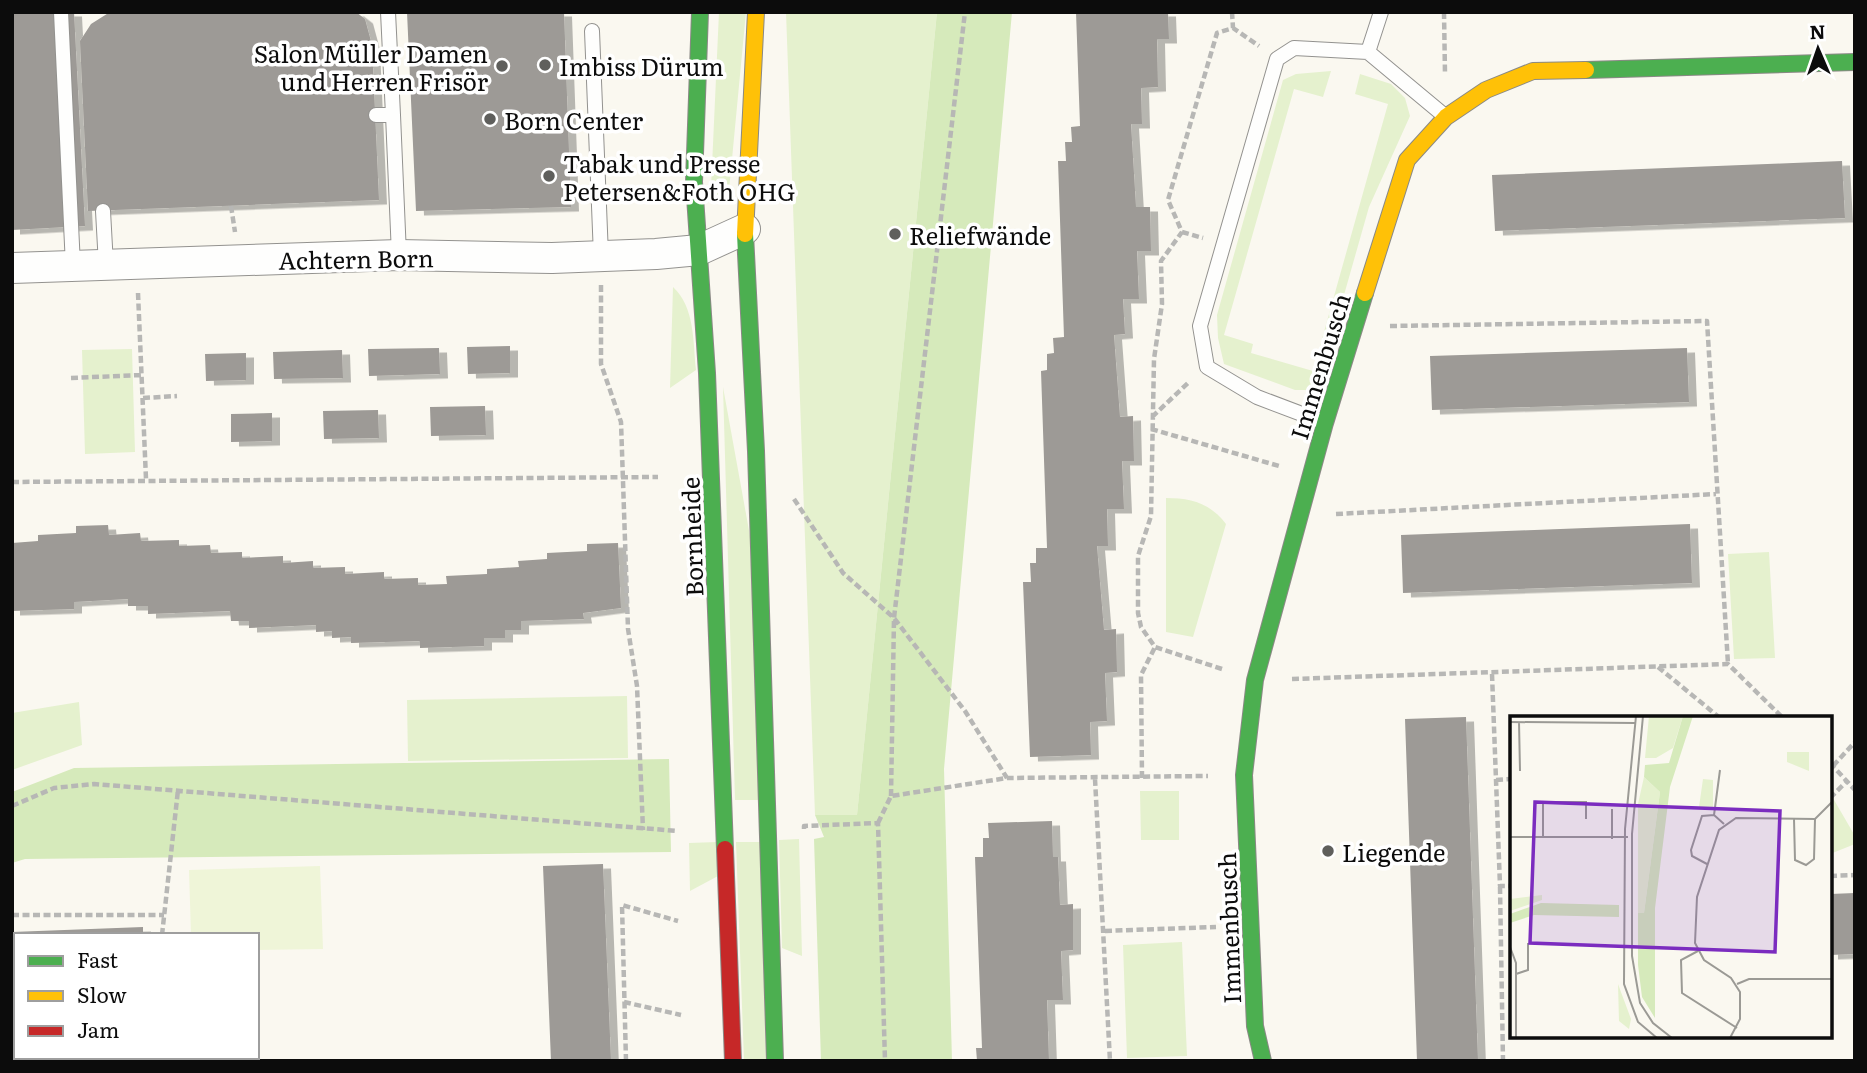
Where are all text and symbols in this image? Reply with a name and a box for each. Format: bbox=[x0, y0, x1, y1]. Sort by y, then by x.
north arrow bbox=[1783, 14, 1853, 84]
text: N bbox=[1809, 17, 1826, 45]
place label: Salon Müller Damen und Herren Frisör bbox=[254, 35, 489, 98]
place label: Imbiss Dürum bbox=[559, 48, 724, 83]
marker: Imbiss Dürum bbox=[537, 57, 553, 73]
marker: Salon Müller Damen und Herren Frisör bbox=[494, 58, 510, 74]
place label: Born Center bbox=[504, 102, 644, 137]
marker: Born Center bbox=[482, 111, 498, 127]
place label: Tabak und Presse Petersen&Foth OHG bbox=[563, 145, 795, 208]
marker: Tabak und Presse Petersen&Foth OHG bbox=[541, 168, 557, 184]
place label: Reliefwände bbox=[909, 217, 1051, 252]
marker: Reliefwände bbox=[887, 226, 903, 242]
street label: Achtern Born bbox=[278, 239, 434, 277]
street label: Immenbusch bbox=[1280, 288, 1358, 444]
street label: Bornheide bbox=[671, 476, 711, 598]
inset map bbox=[1510, 716, 1832, 1038]
place label: Liegende bbox=[1342, 834, 1446, 869]
marker: Liegende bbox=[1320, 843, 1336, 859]
street label: Immenbusch bbox=[1208, 852, 1248, 1004]
legend bbox=[14, 933, 259, 1059]
text: Fast bbox=[77, 943, 118, 974]
text: Slow bbox=[77, 978, 127, 1009]
text: Jam bbox=[77, 1013, 119, 1044]

